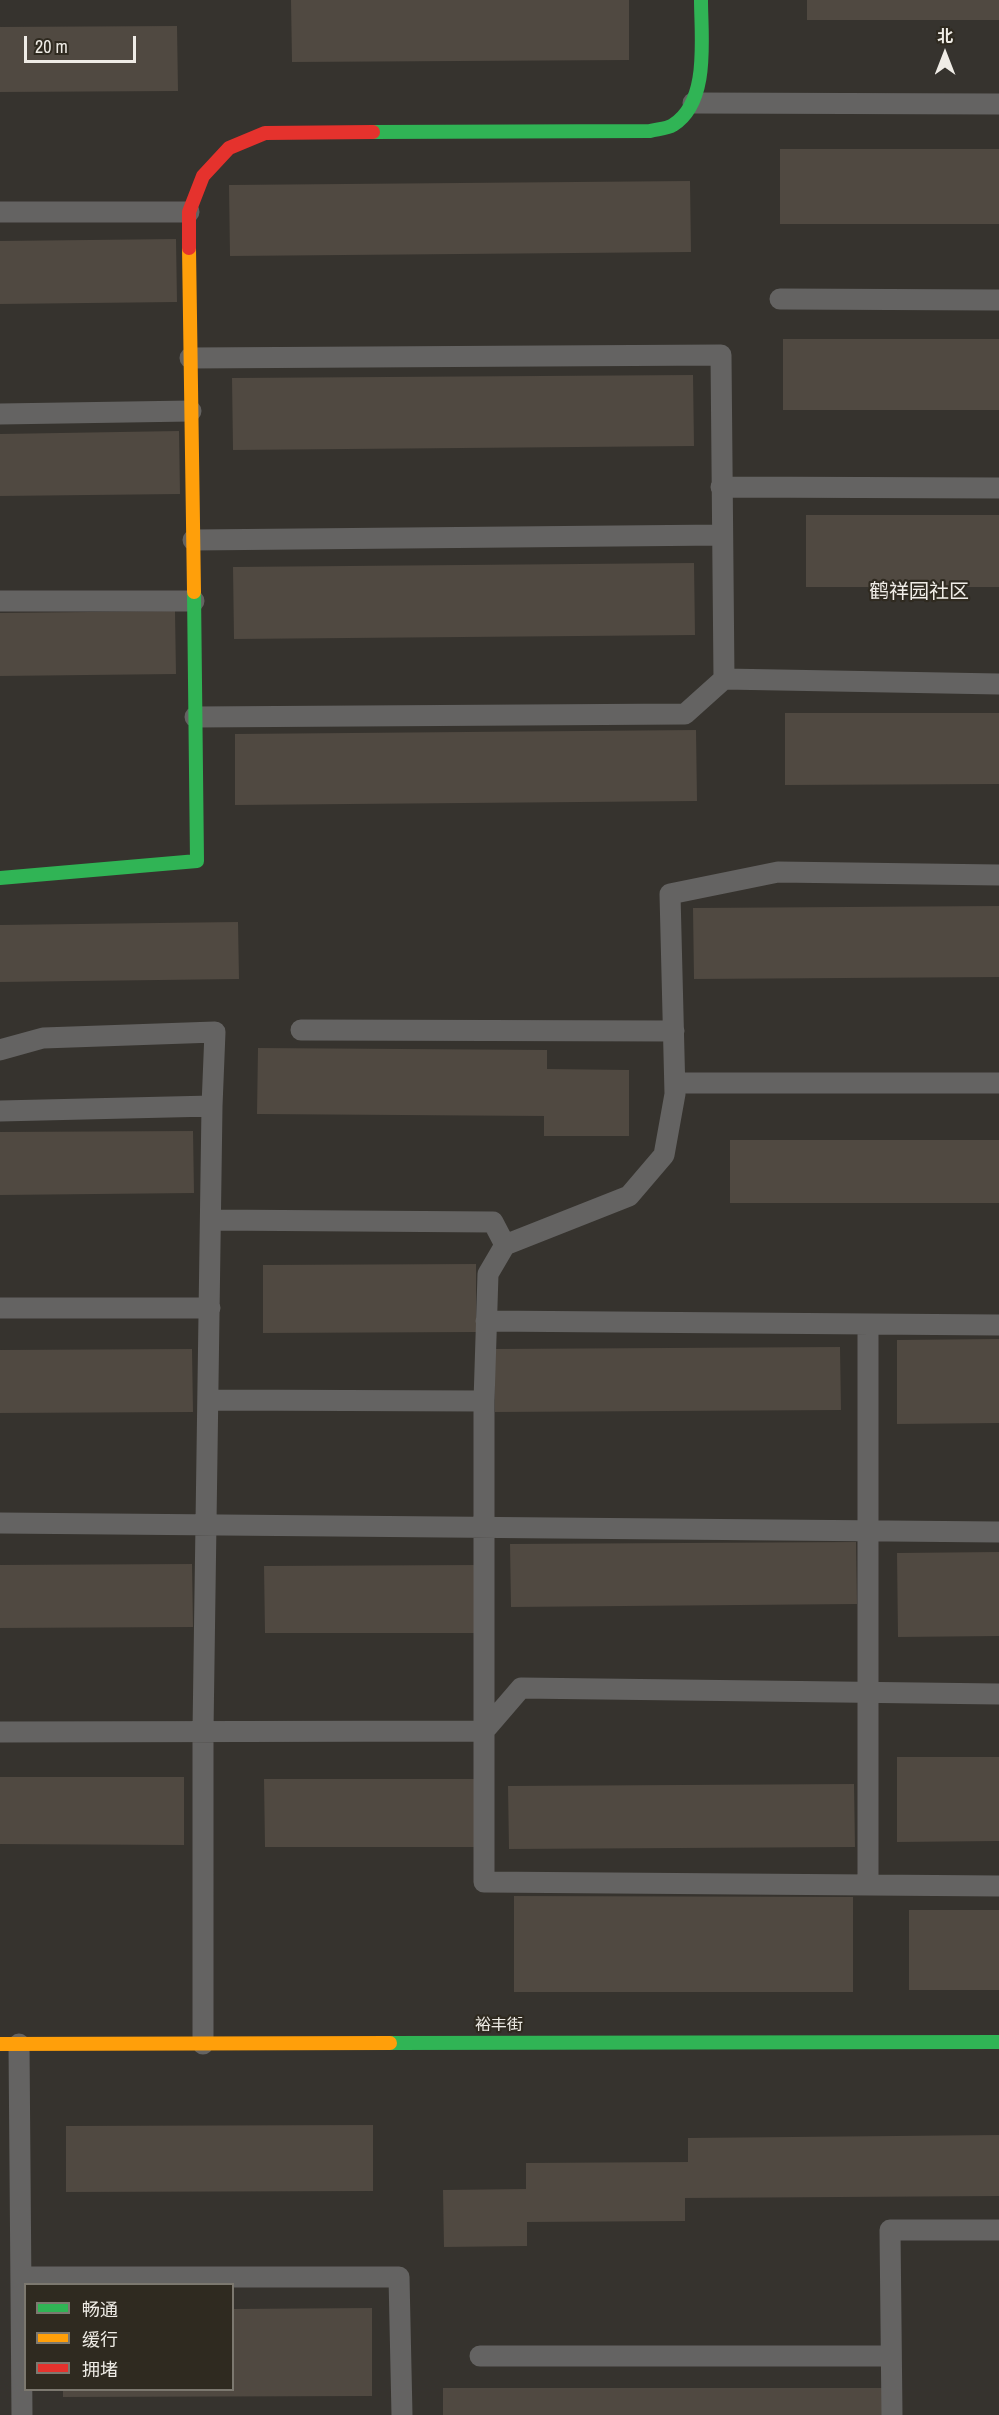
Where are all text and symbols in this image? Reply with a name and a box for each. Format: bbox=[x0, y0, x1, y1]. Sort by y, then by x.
scale bar bbox=[27, 24, 140, 62]
north arrow bbox=[915, 24, 975, 84]
text: 北 bbox=[937, 25, 953, 47]
text: 20 m bbox=[35, 34, 68, 59]
district label: 鹤祥园社区 bbox=[869, 581, 969, 605]
street label: 裕丰街 bbox=[475, 2016, 523, 2036]
legend bbox=[24, 2283, 234, 2391]
text: 畅通 bbox=[82, 2297, 118, 2322]
text: 缓行 bbox=[82, 2327, 118, 2352]
text: 拥堵 bbox=[82, 2357, 118, 2382]

